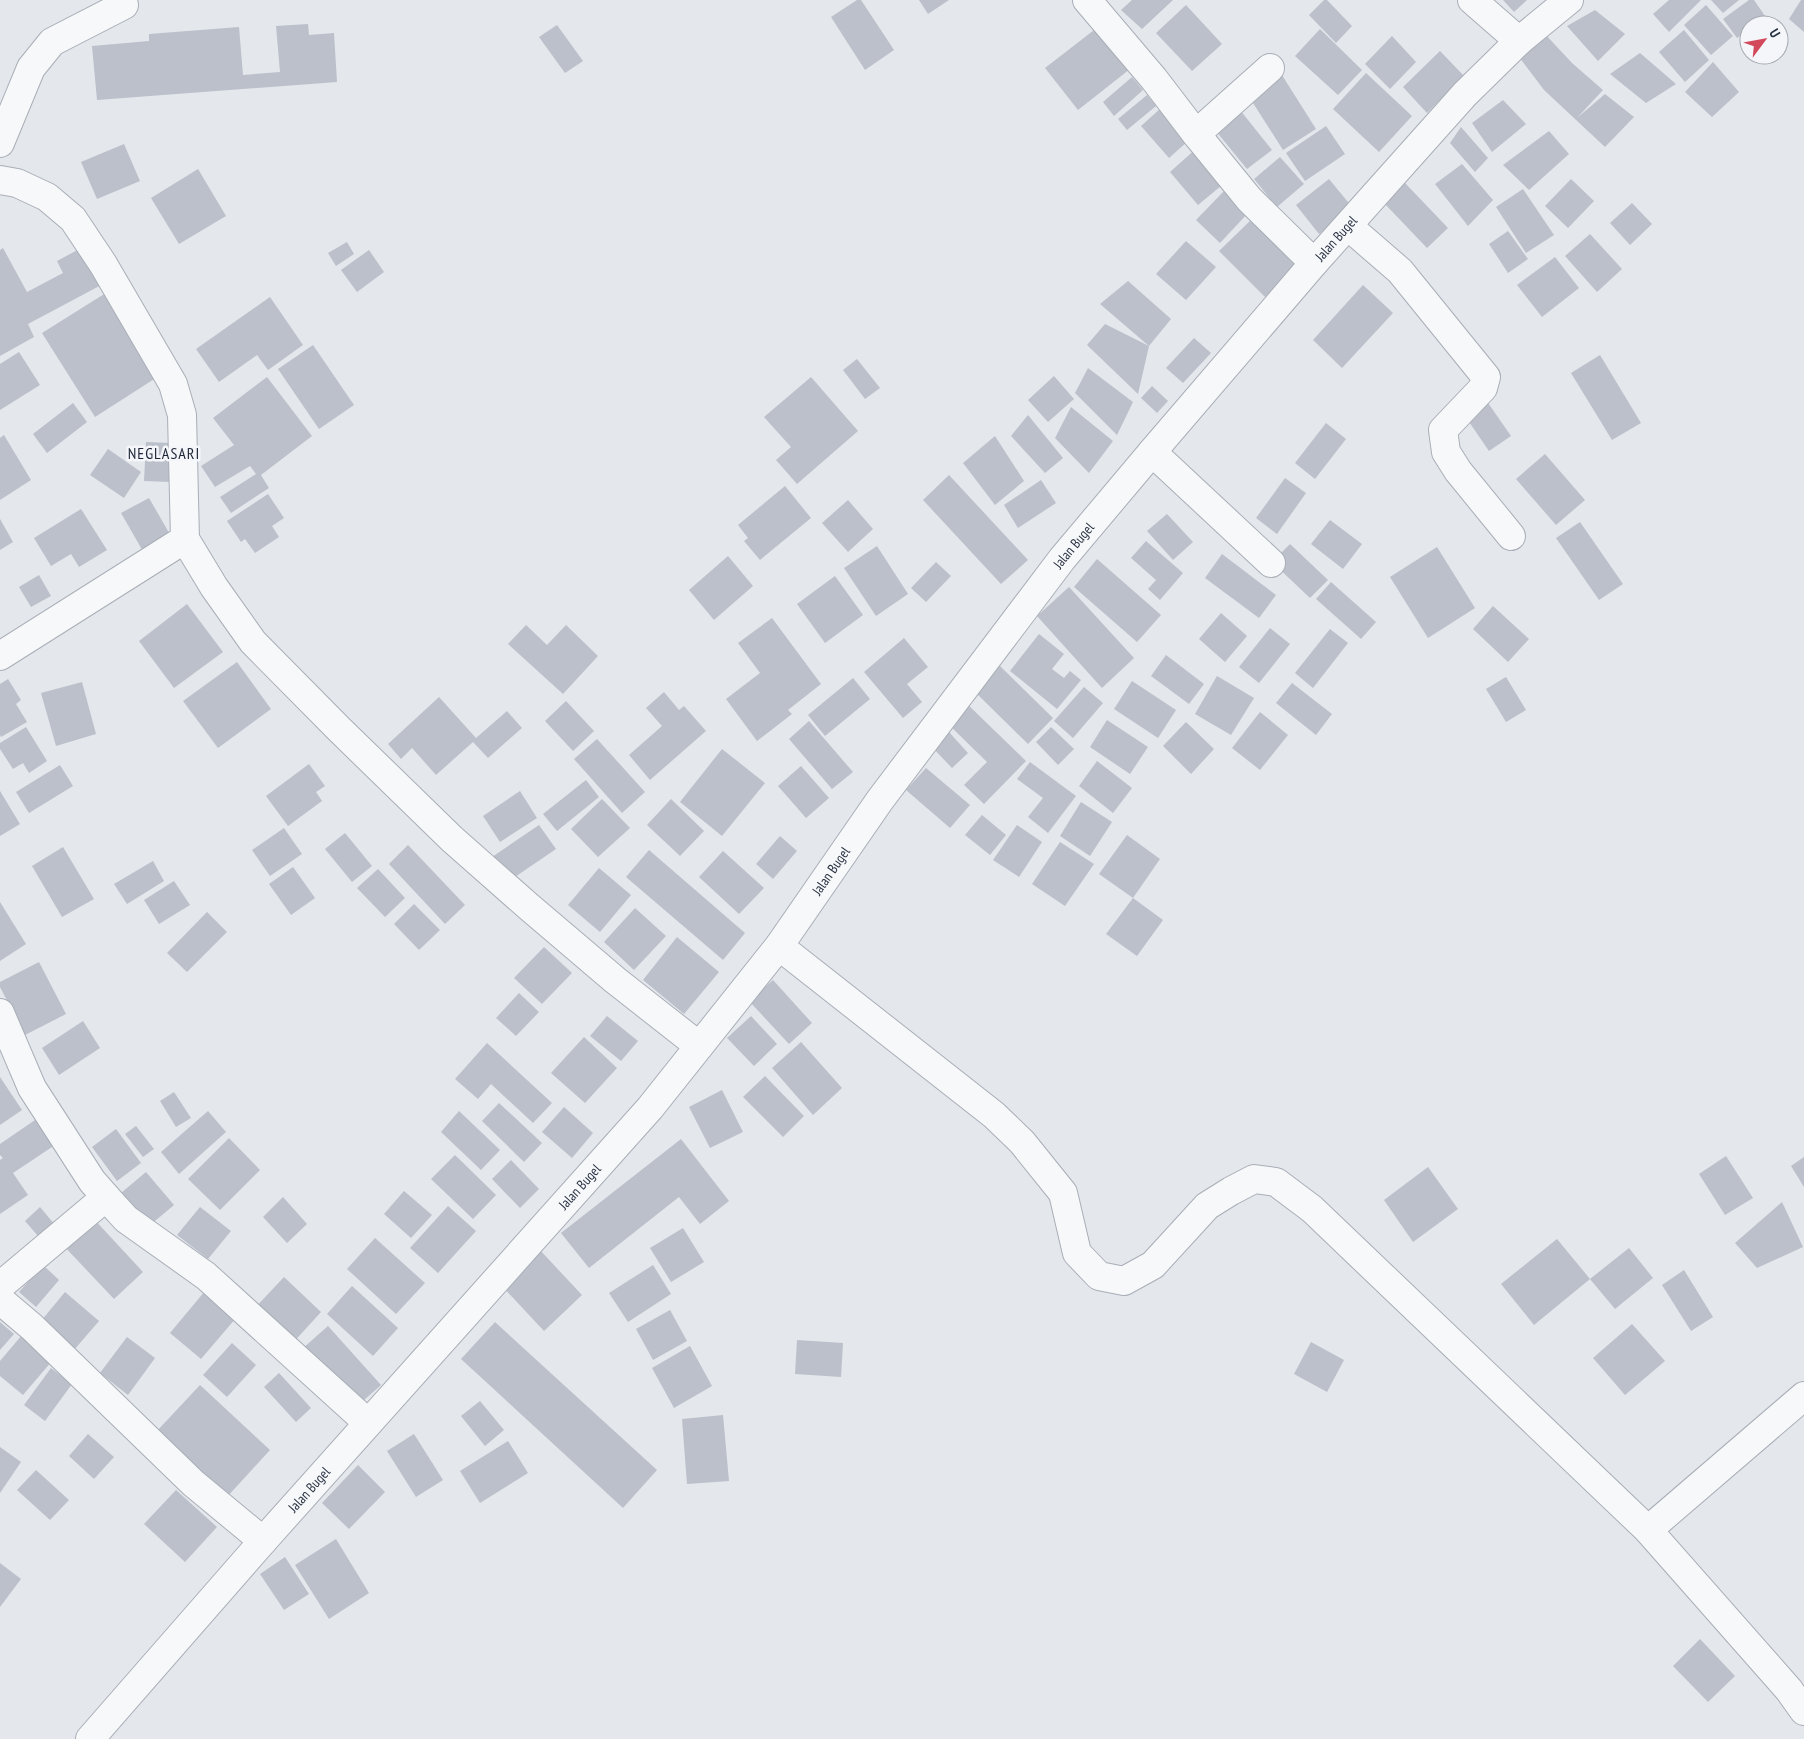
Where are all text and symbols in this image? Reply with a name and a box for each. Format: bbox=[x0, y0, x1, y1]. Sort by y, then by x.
north arrow bbox=[1739, 15, 1789, 65]
text: U bbox=[1765, 25, 1785, 41]
street label: Jalan Bugel bbox=[1310, 211, 1361, 266]
district label: NEGLASARI bbox=[128, 443, 200, 463]
street label: Jalan Bugel bbox=[1048, 518, 1098, 573]
street label: Jalan Bugel bbox=[807, 843, 854, 899]
street label: Jalan Bugel bbox=[554, 1160, 605, 1214]
street label: Jalan Bugel bbox=[283, 1463, 334, 1517]

